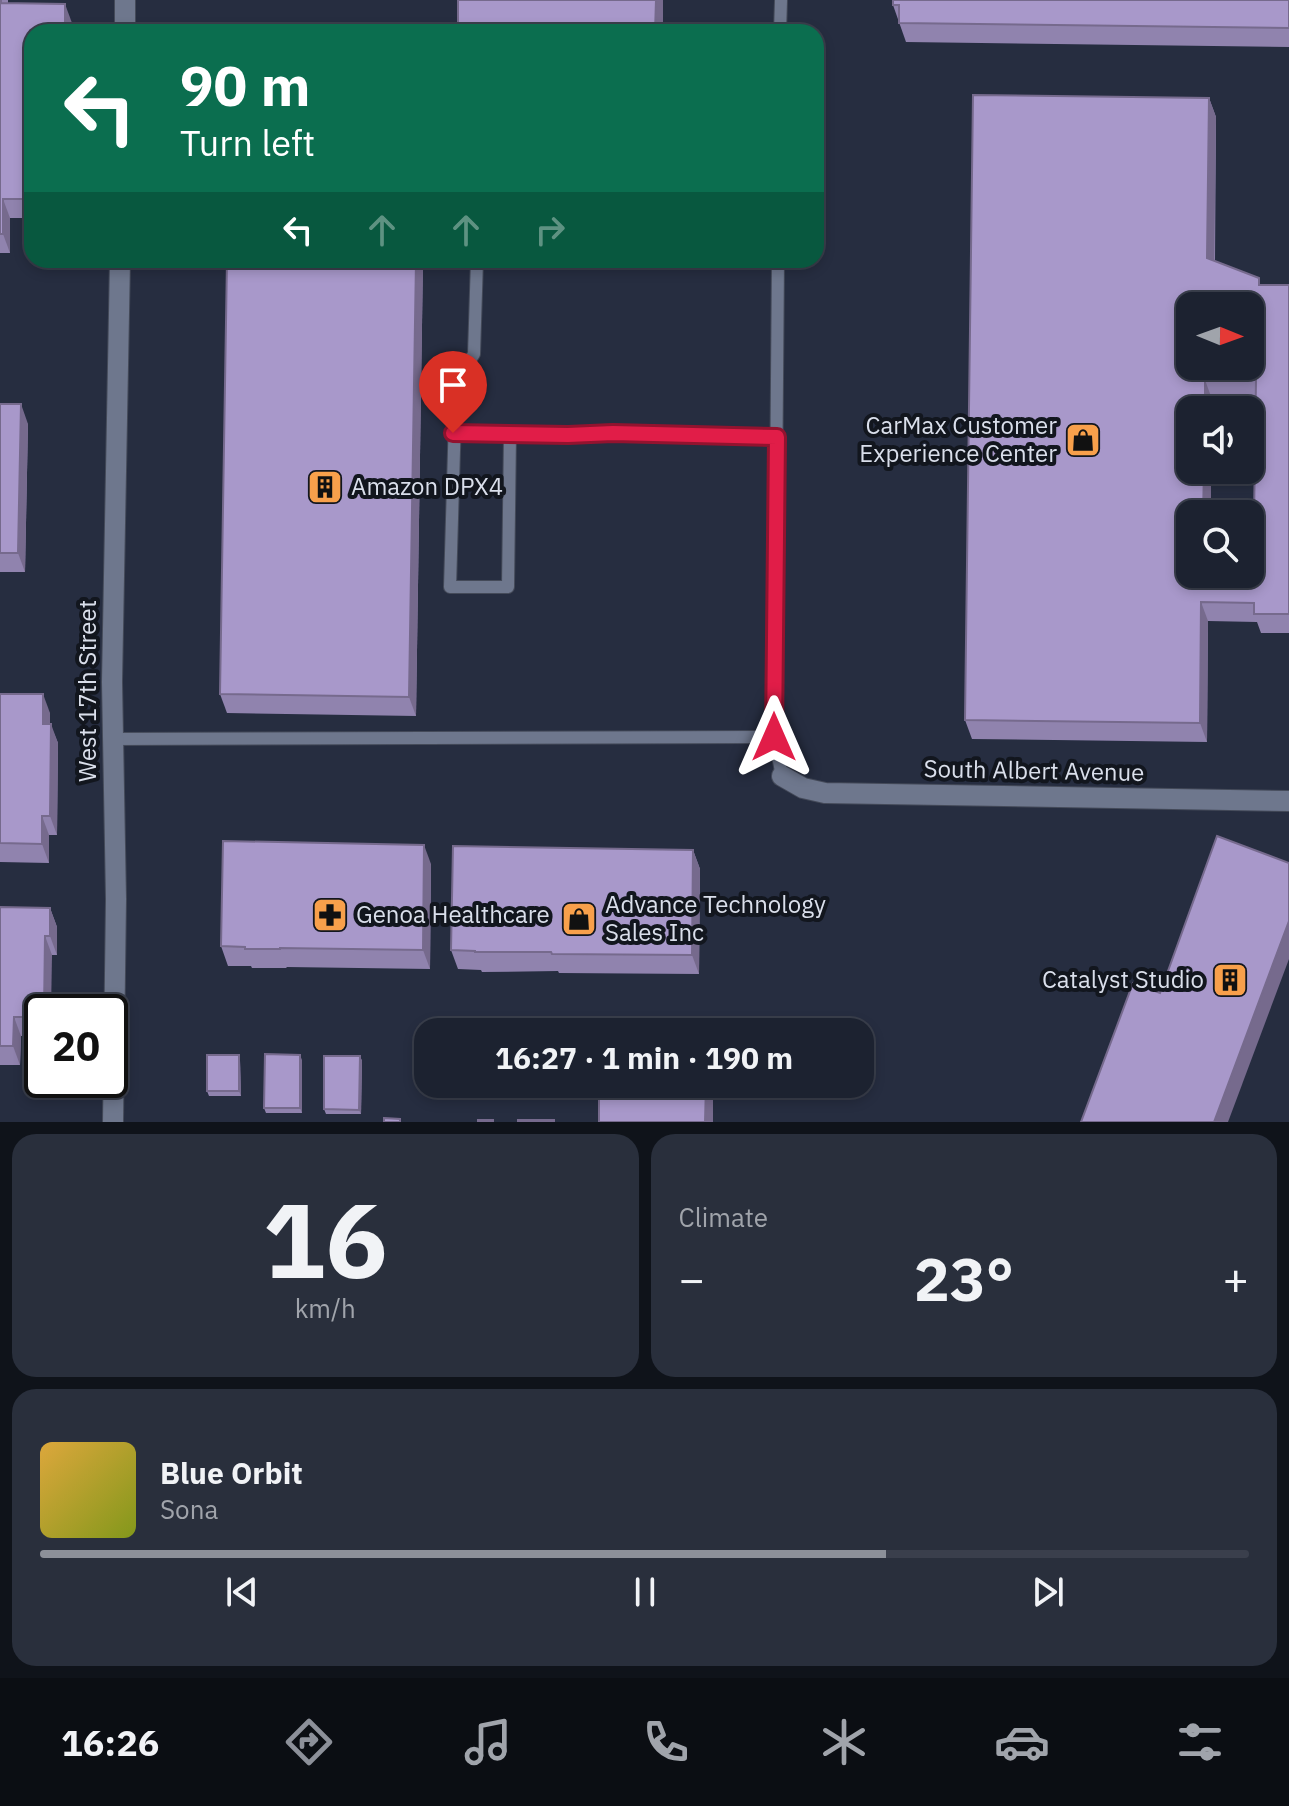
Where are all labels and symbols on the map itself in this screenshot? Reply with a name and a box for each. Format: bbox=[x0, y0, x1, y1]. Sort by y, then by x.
north arrow bbox=[1176, 292, 1264, 380]
pin bbox=[419, 351, 487, 433]
place label: CarMax Customer Experience Center bbox=[859, 409, 1057, 469]
shop icon: CarMax Customer Experience Center bbox=[1064, 421, 1102, 459]
building icon: Amazon DPX4 bbox=[306, 468, 344, 506]
place label: Amazon DPX4 bbox=[351, 470, 503, 502]
street label: West 17th Street bbox=[71, 600, 103, 782]
position arrow bbox=[732, 695, 816, 779]
street label: South Albert Avenue bbox=[923, 752, 1145, 788]
place label: Advance Technology Sales Inc bbox=[605, 888, 826, 948]
pharmacy icon: Genoa Healthcare bbox=[311, 896, 349, 934]
place label: Genoa Healthcare bbox=[356, 898, 550, 930]
shop icon: Advance Technology Sales Inc bbox=[560, 900, 598, 938]
building icon: Catalyst Studio bbox=[1211, 961, 1249, 999]
place label: Catalyst Studio bbox=[1042, 963, 1204, 995]
speed limit sign: 20 bbox=[24, 994, 128, 1098]

